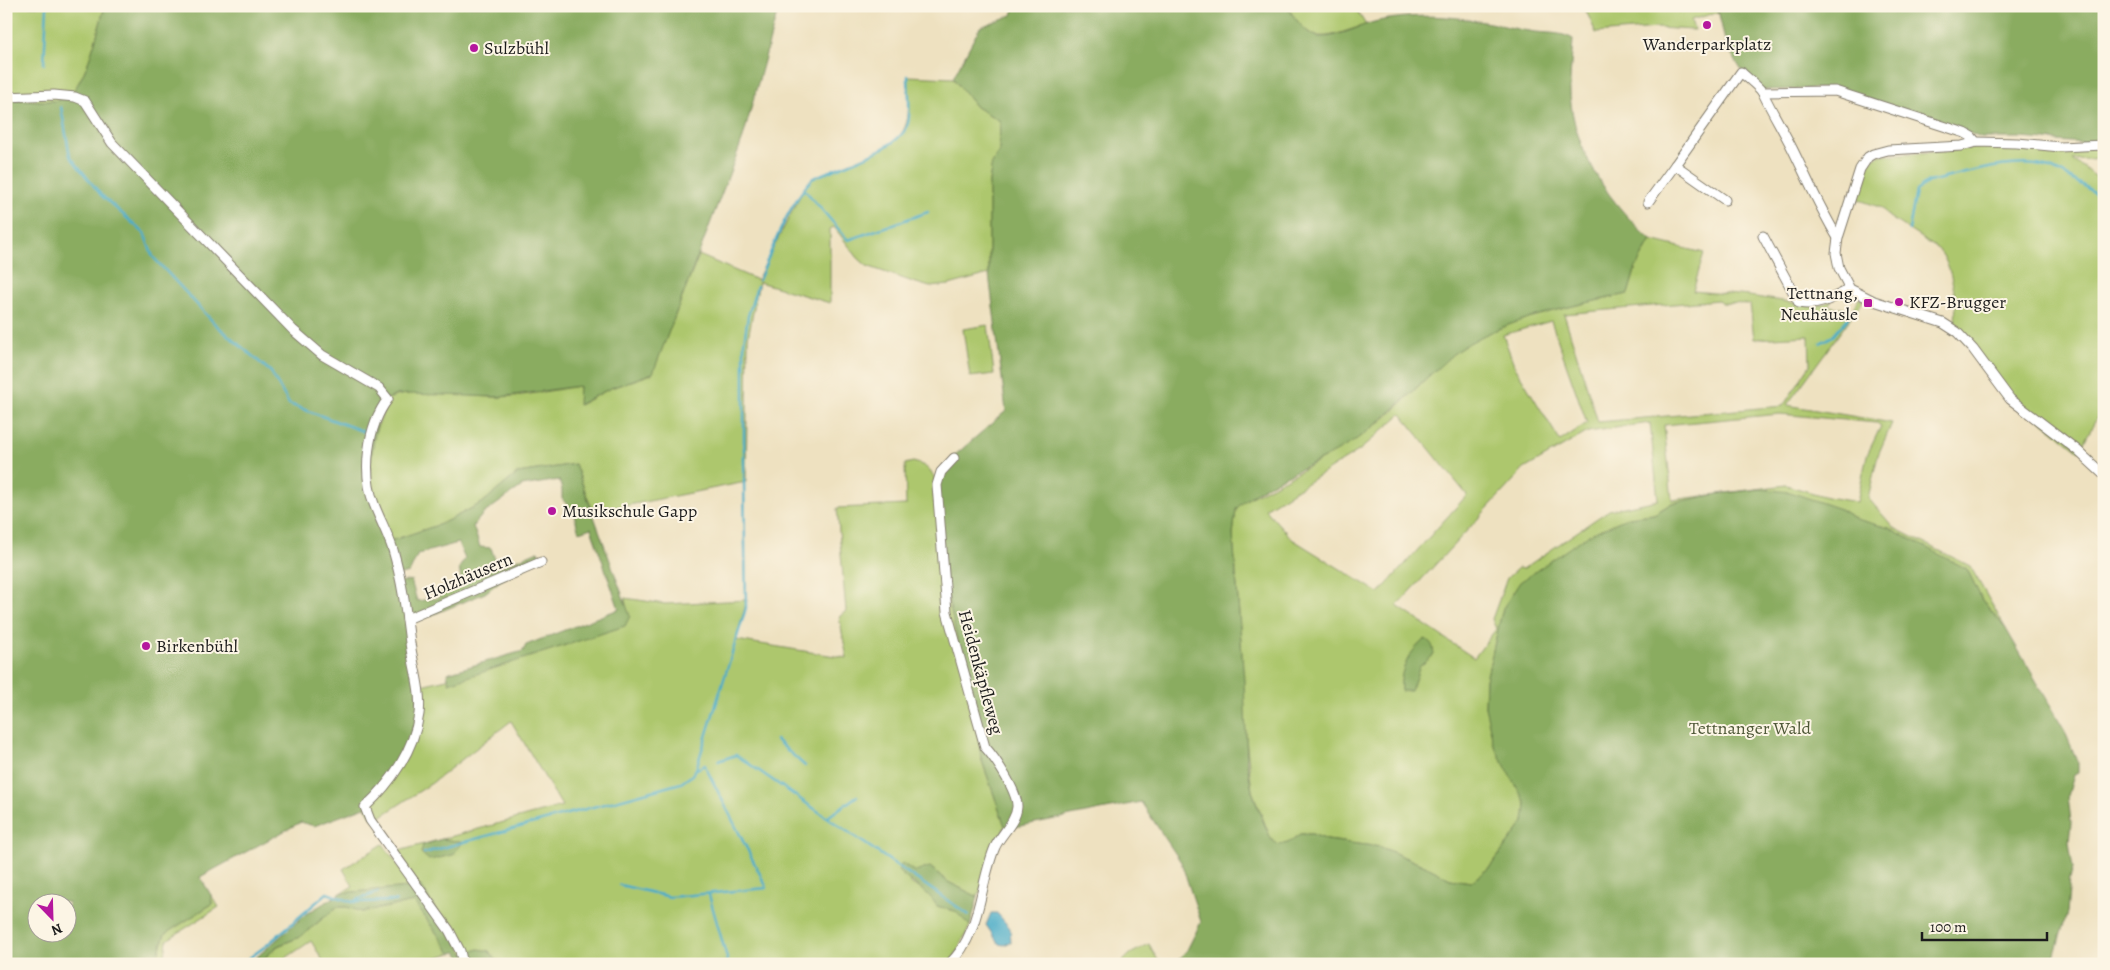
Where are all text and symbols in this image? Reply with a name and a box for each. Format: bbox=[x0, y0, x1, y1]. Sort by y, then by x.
marker: Wanderparkplatz bbox=[1701, 19, 1713, 31]
place label: Wanderparkplatz bbox=[1642, 32, 1771, 56]
place label: Sulzbühl bbox=[484, 36, 549, 60]
marker: Sulzbühl bbox=[468, 42, 480, 54]
place label: Tettnang, Neuhäusle bbox=[1780, 281, 1858, 326]
place label: KFZ-Brugger bbox=[1909, 290, 2006, 314]
marker: KFZ-Brugger bbox=[1893, 296, 1905, 308]
marker: Tettnang, Neuhäusle bbox=[1862, 297, 1874, 309]
place label: Musikschule Gapp bbox=[562, 499, 697, 523]
marker: Musikschule Gapp bbox=[546, 505, 558, 517]
street label: Holzhäusern bbox=[420, 546, 516, 606]
street label: Heidenkäpfleweg bbox=[953, 607, 1009, 737]
place label: Birkenbühl bbox=[156, 634, 239, 658]
marker: Birkenbühl bbox=[140, 640, 152, 652]
park label: Tettnanger Wald bbox=[1689, 716, 1811, 740]
north arrow bbox=[28, 892, 78, 942]
scale bar bbox=[1922, 910, 2048, 942]
text: 100 m bbox=[1930, 917, 1967, 937]
text: N bbox=[48, 919, 65, 940]

